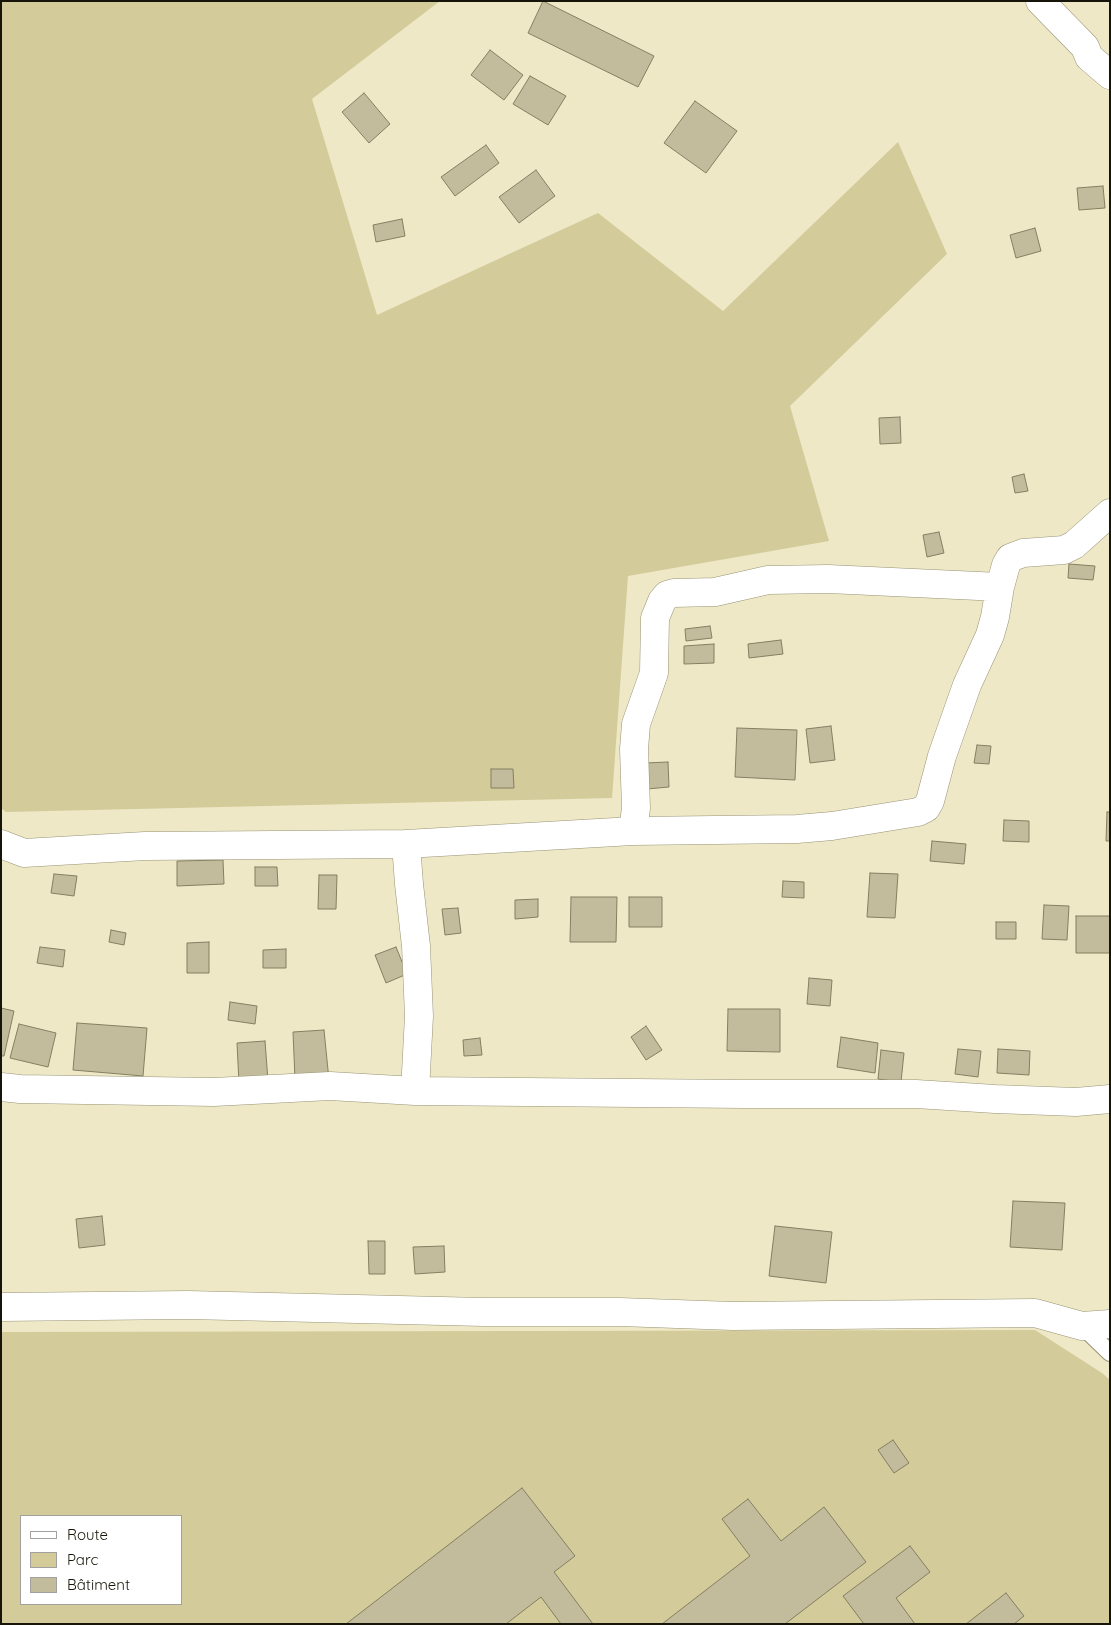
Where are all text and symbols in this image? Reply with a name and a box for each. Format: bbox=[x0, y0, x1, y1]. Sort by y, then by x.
legend bbox=[20, 1515, 182, 1605]
text: Route bbox=[67, 1525, 108, 1544]
text: Parc bbox=[67, 1550, 98, 1569]
text: Bâtiment bbox=[67, 1575, 130, 1594]

